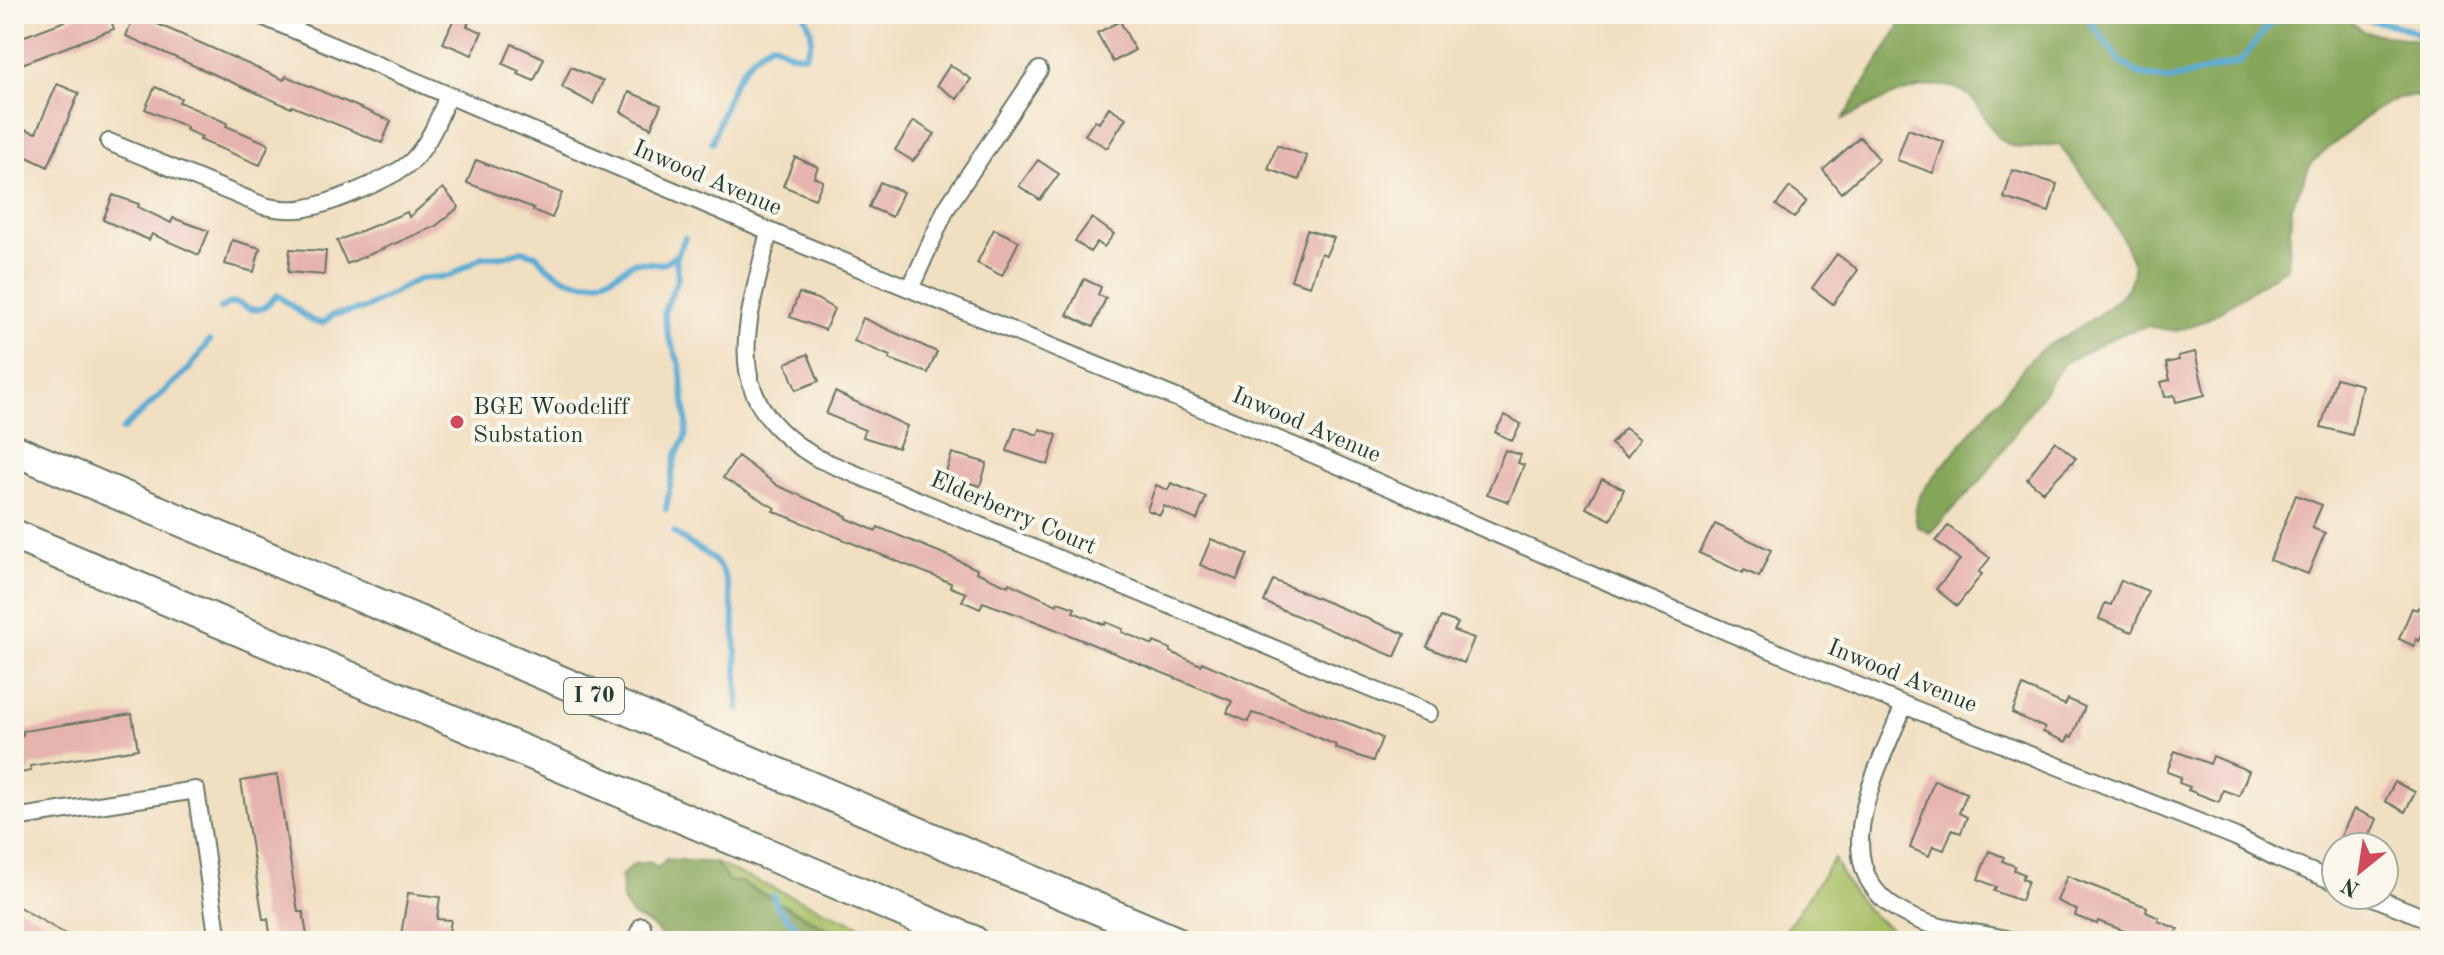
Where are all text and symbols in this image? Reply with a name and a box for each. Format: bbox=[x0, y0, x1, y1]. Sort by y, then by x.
street label: Inwood Avenue bbox=[629, 137, 785, 221]
street label: Inwood Avenue bbox=[1228, 384, 1384, 468]
place label: BGE Woodcliff Substation bbox=[473, 396, 630, 448]
marker: BGE Woodcliff Substation bbox=[448, 413, 466, 431]
street label: Elderberry Court bbox=[926, 468, 1100, 560]
street label: Inwood Avenue bbox=[1824, 636, 1980, 718]
road number: I 70 bbox=[564, 678, 624, 714]
north arrow bbox=[2320, 831, 2400, 911]
text: N bbox=[2338, 873, 2364, 900]

